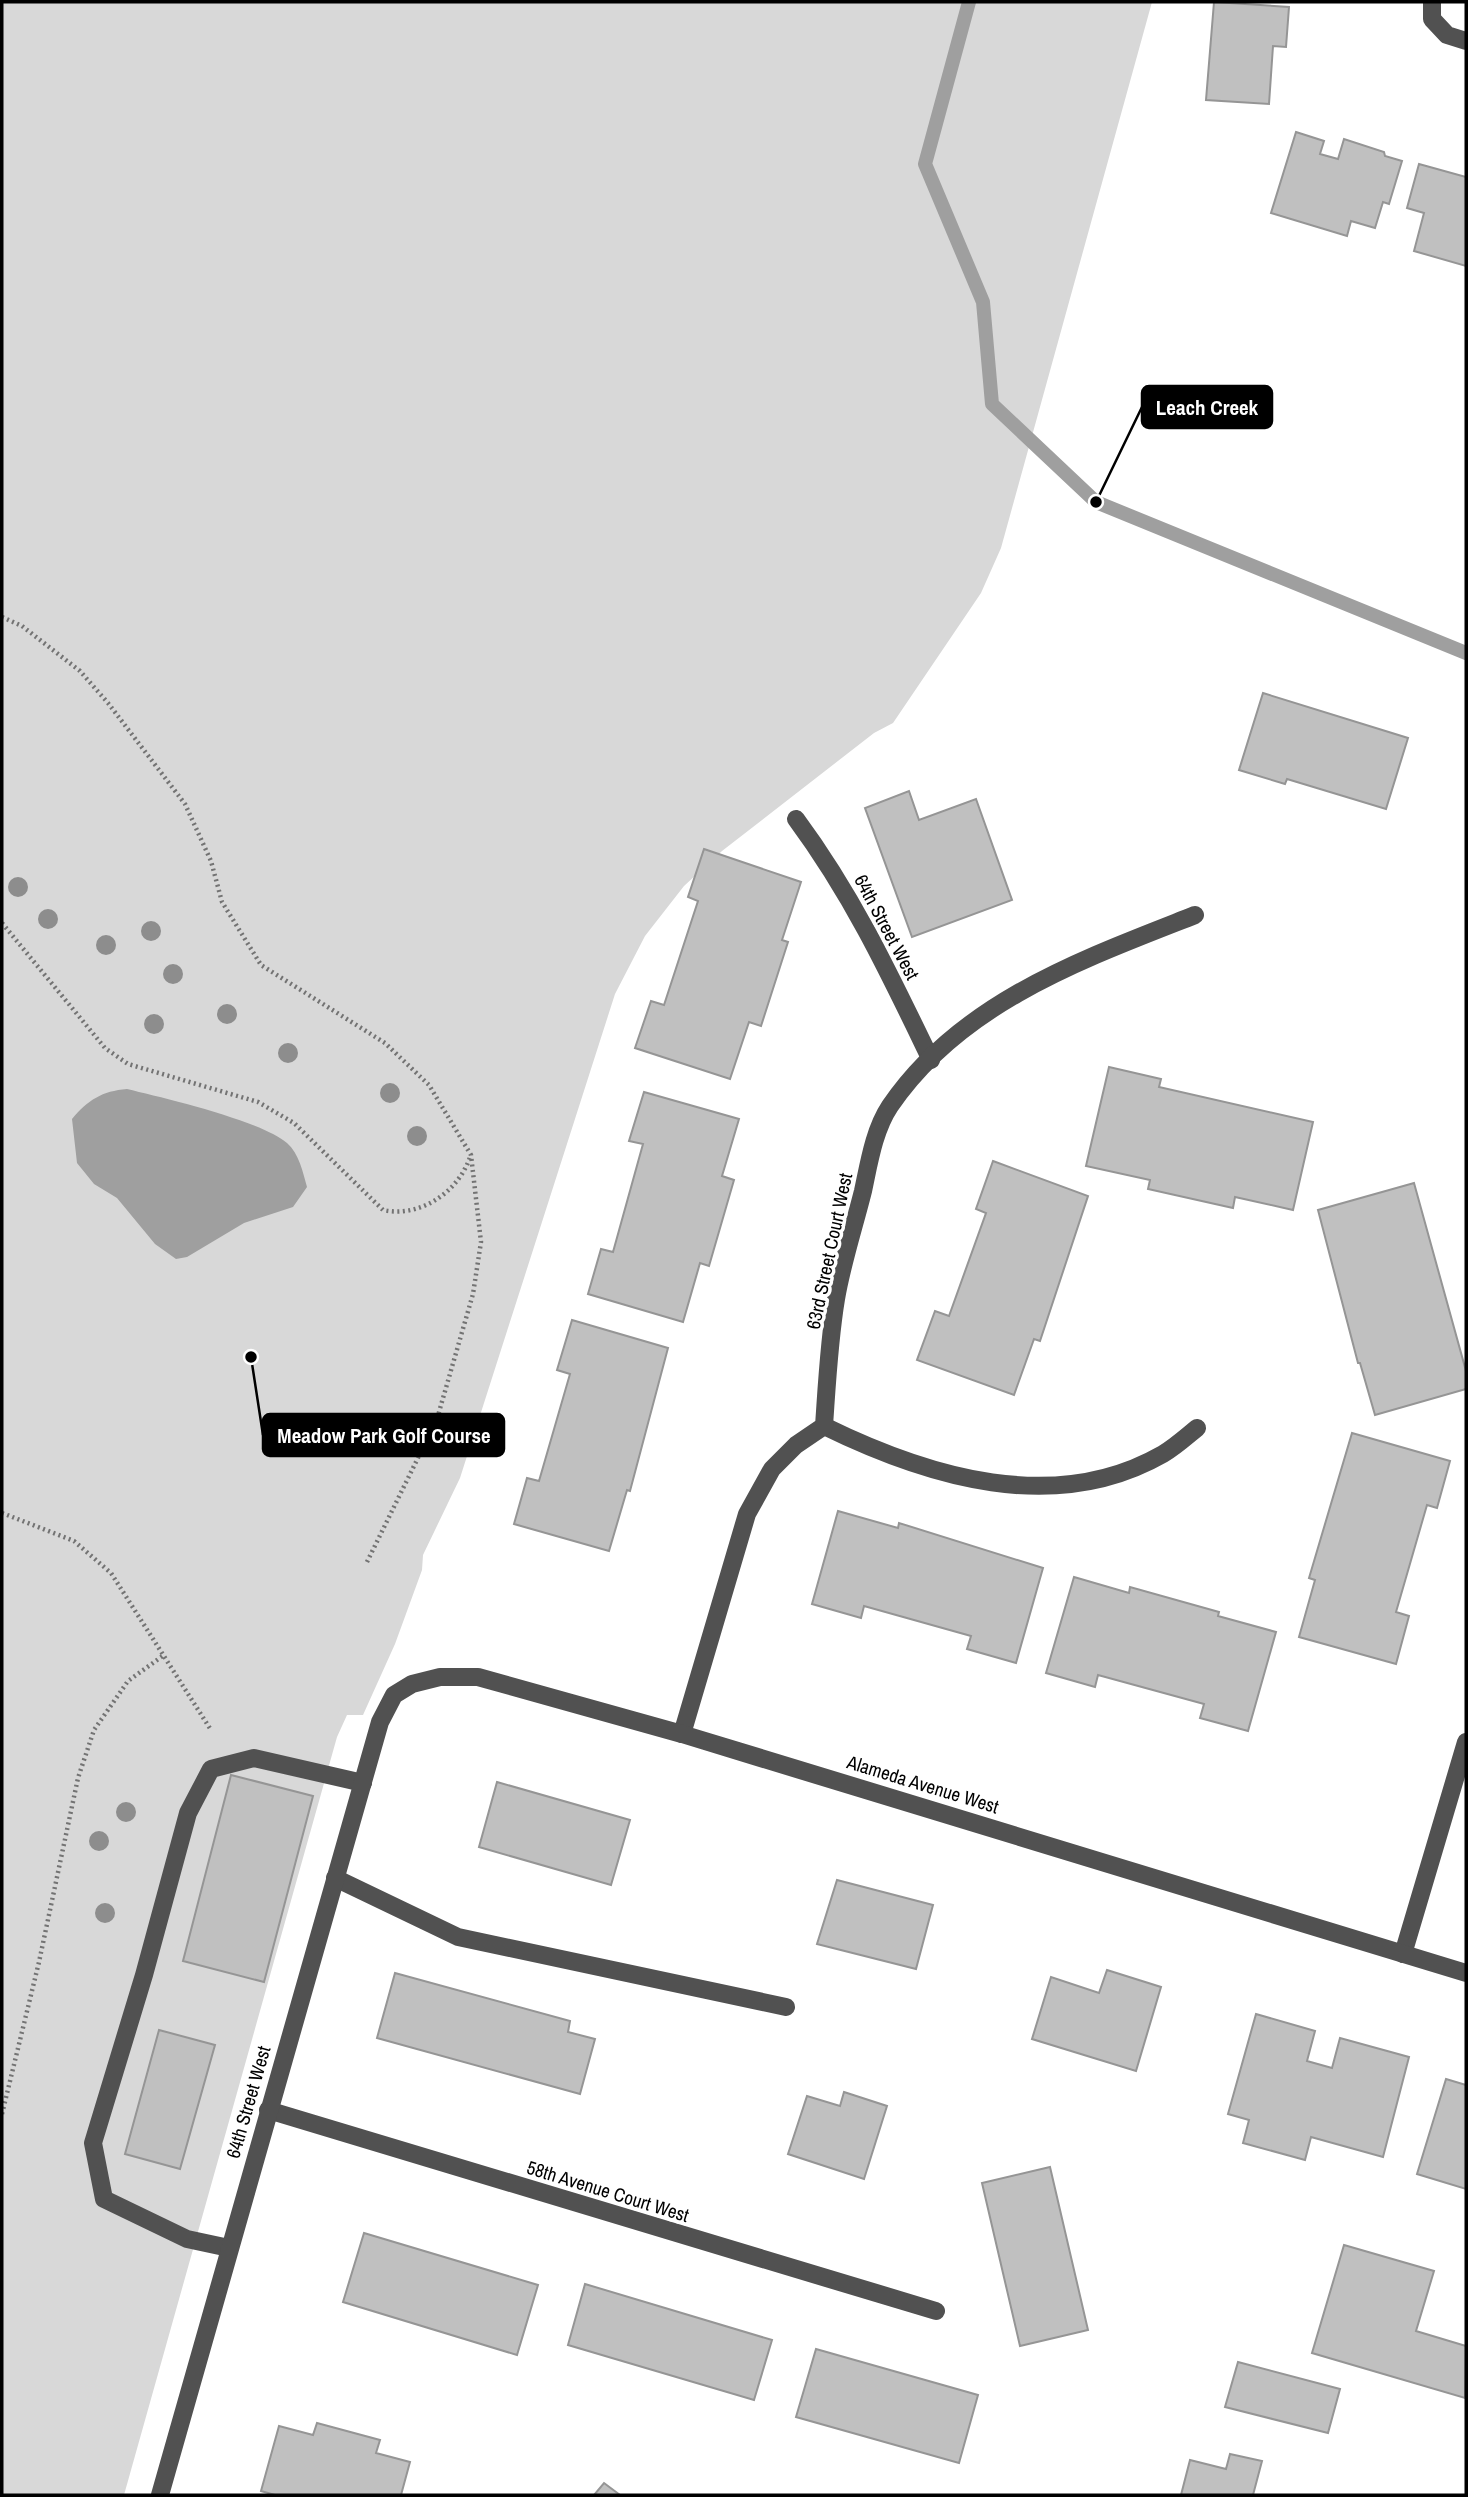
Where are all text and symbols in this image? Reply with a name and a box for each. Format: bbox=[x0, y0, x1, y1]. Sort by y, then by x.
callout: Leach Creek bbox=[1142, 386, 1272, 428]
text: Leach Creek bbox=[1156, 393, 1259, 422]
street label: 64th Street West bbox=[848, 870, 926, 985]
street label: 63rd Street Court West bbox=[800, 1170, 858, 1332]
callout: Meadow Park Golf Course bbox=[263, 1414, 504, 1456]
text: Meadow Park Golf Course bbox=[277, 1421, 491, 1450]
street label: Alameda Avenue West bbox=[843, 1748, 1003, 1820]
street label: 64th Street West bbox=[220, 2042, 277, 2161]
street label: 58th Avenue Court West bbox=[524, 2154, 693, 2228]

